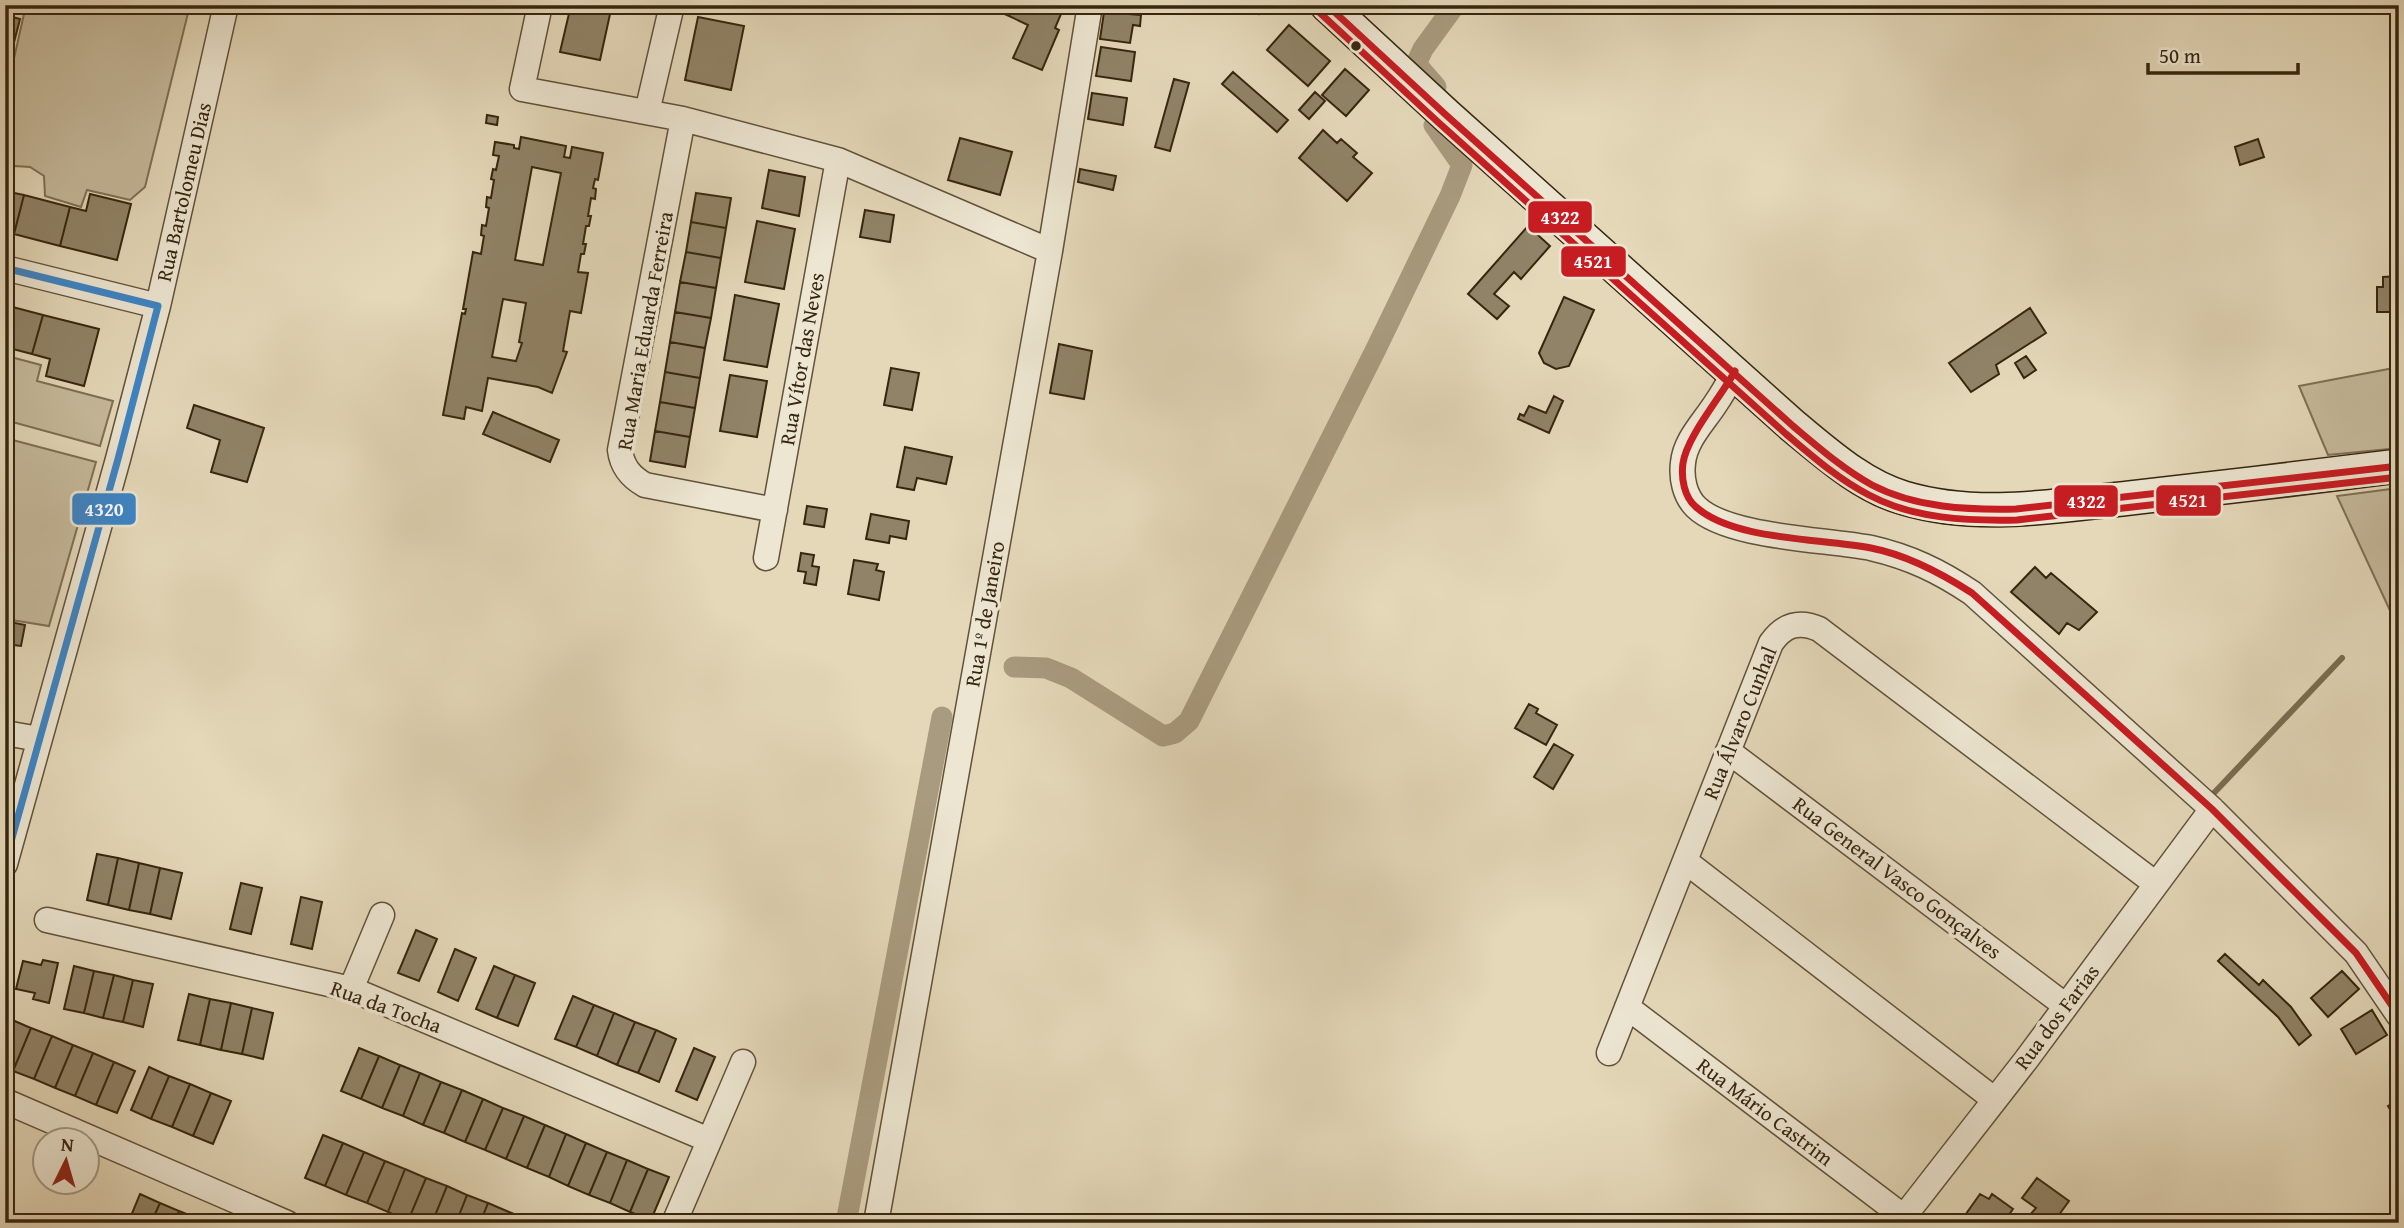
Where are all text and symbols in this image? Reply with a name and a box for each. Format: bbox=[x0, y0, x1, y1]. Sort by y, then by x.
scale bar bbox=[2148, 32, 2299, 76]
unlabelled marker bbox=[1349, 39, 1363, 53]
text: 50 m bbox=[2159, 40, 2201, 71]
street label: Rua Bartolomeu Dias bbox=[148, 99, 219, 285]
line badge: 4322 bbox=[1527, 200, 1593, 234]
text: 4322 bbox=[1540, 203, 1580, 231]
street label: Rua Maria Eduarda Ferreira bbox=[608, 209, 681, 453]
line badge: 4521 bbox=[1560, 245, 1627, 278]
text: 4521 bbox=[1573, 247, 1613, 275]
street label: Rua Vítor das Neves bbox=[771, 270, 832, 448]
line badge: 4322 bbox=[2053, 484, 2119, 518]
line badge: 4521 bbox=[2155, 484, 2222, 517]
text: 4521 bbox=[2168, 486, 2208, 514]
text: 4322 bbox=[2066, 487, 2106, 515]
line badge: 4320 bbox=[71, 492, 137, 526]
text: 4320 bbox=[84, 495, 124, 523]
street label: Rua 1º de Janeiro bbox=[956, 539, 1013, 689]
street label: Rua Álvaro Cunhal bbox=[1695, 642, 1784, 804]
street label: Rua General Vasco Gonçalves bbox=[1786, 789, 2008, 967]
street label: Rua dos Farias bbox=[2007, 957, 2107, 1076]
street label: Rua da Tocha bbox=[326, 972, 446, 1041]
street label: Rua Mário Castrim bbox=[1691, 1050, 1840, 1173]
north arrow bbox=[32, 1126, 102, 1196]
text: N bbox=[60, 1130, 75, 1159]

